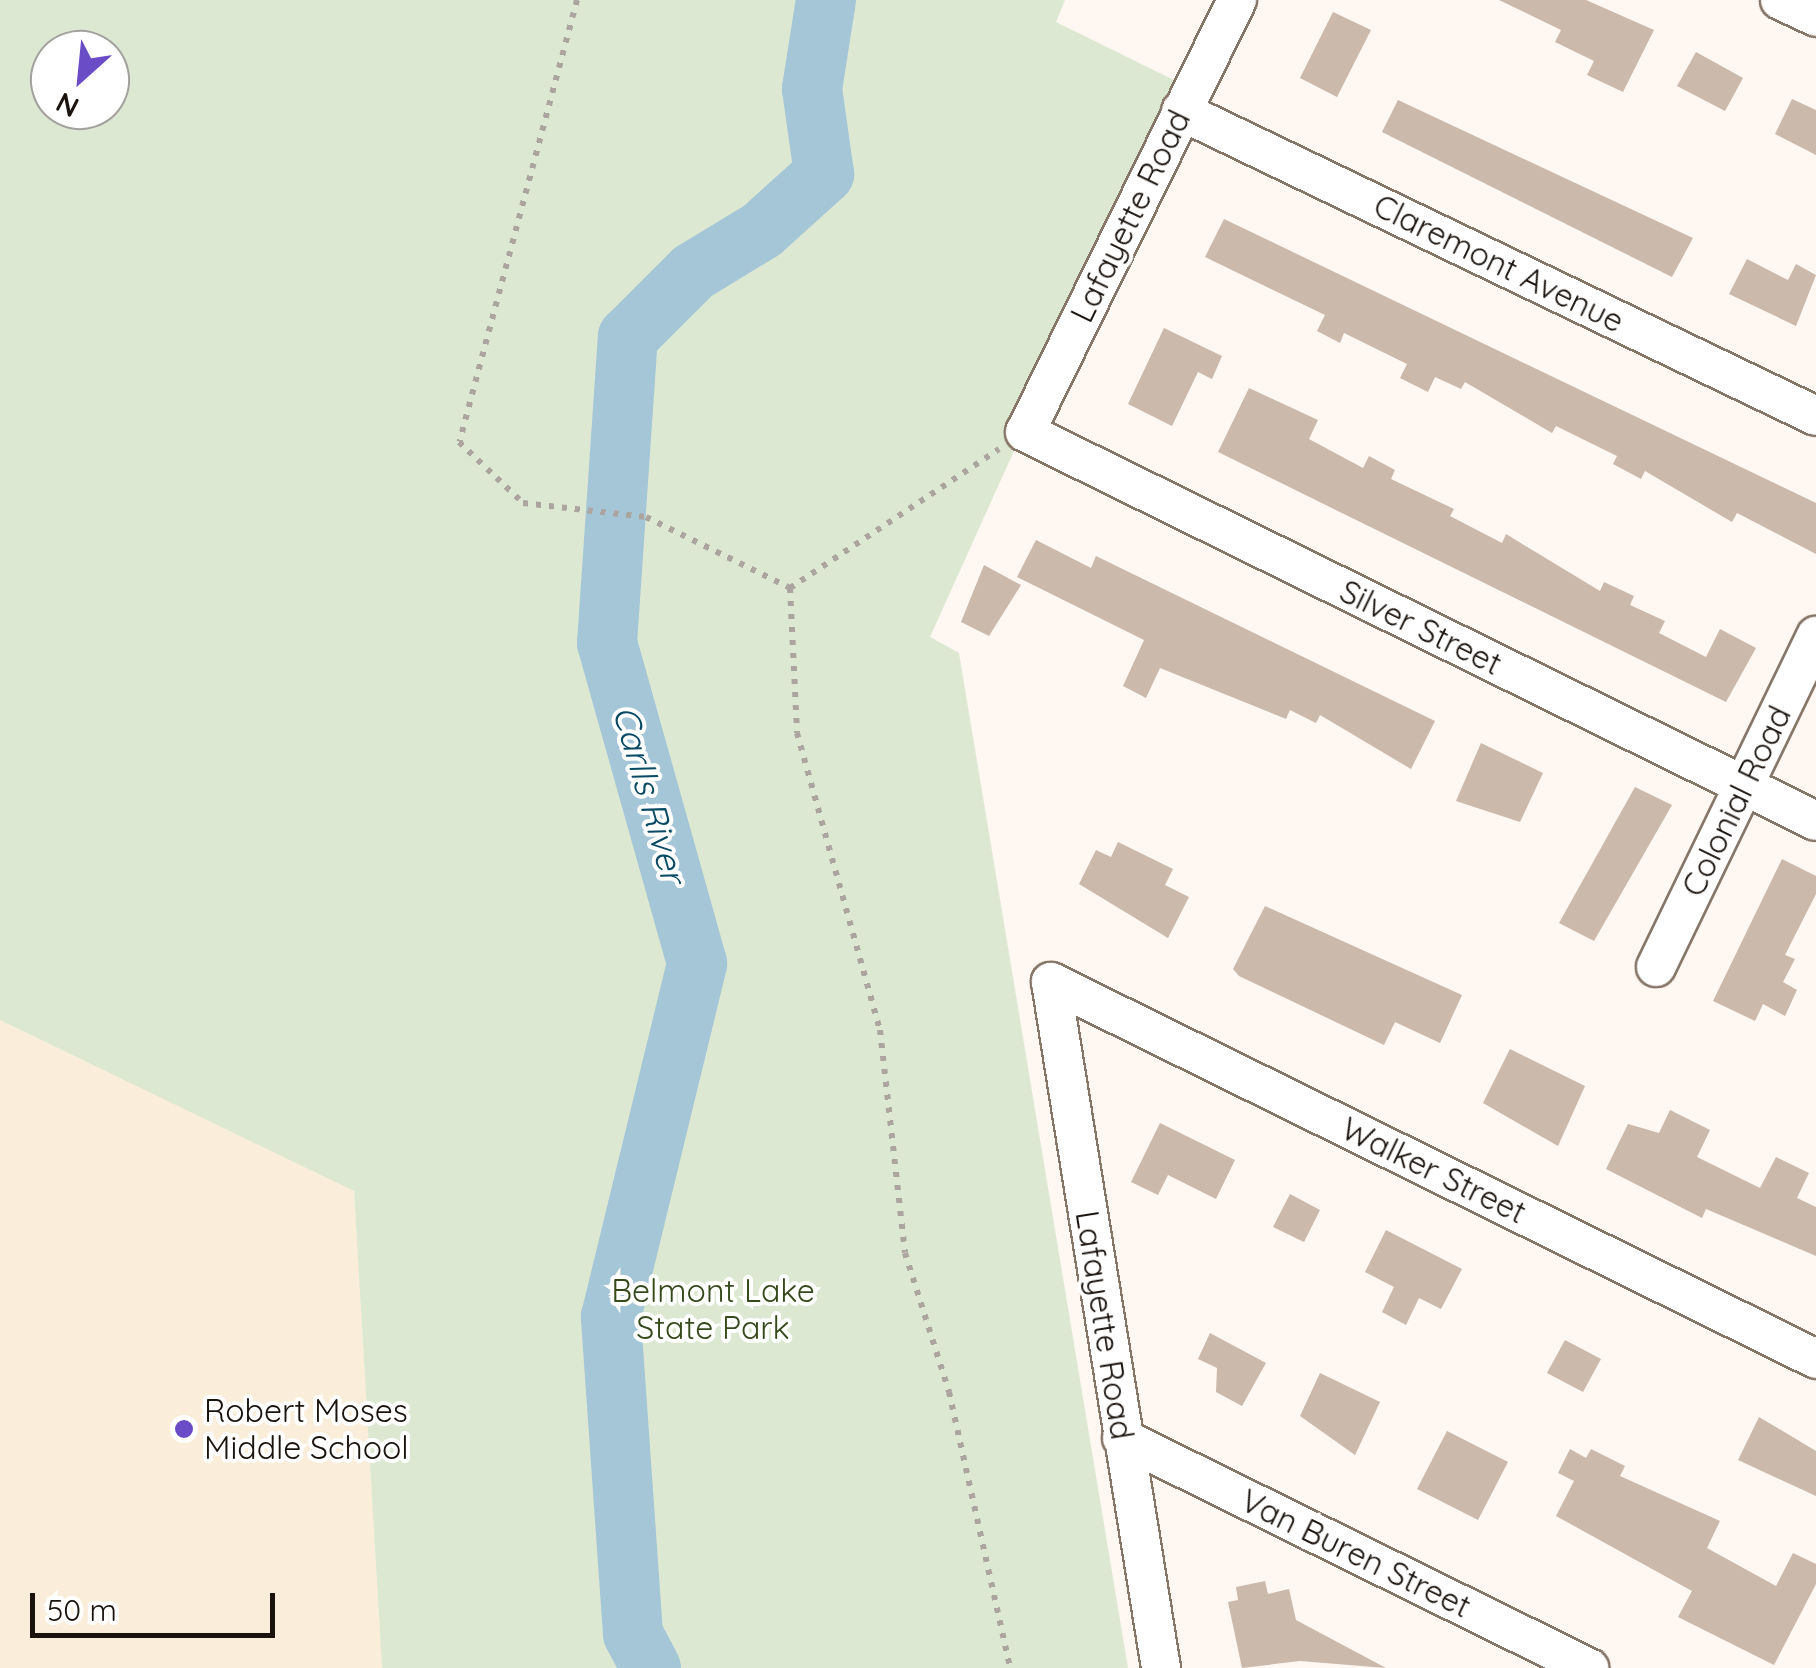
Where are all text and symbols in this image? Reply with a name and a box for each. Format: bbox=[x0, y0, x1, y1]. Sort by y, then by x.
north arrow bbox=[30, 30, 130, 130]
text: N bbox=[50, 85, 84, 126]
street label: Lafayette Road bbox=[1062, 104, 1198, 328]
street label: Claremont Avenue bbox=[1368, 186, 1630, 340]
street label: Silver Street bbox=[1334, 571, 1508, 683]
street label: Colonial Road bbox=[1673, 700, 1799, 902]
water label: Carlls River bbox=[605, 701, 695, 887]
street label: Walker Street bbox=[1336, 1109, 1532, 1231]
street label: Lafayette Road bbox=[1068, 1208, 1142, 1442]
park label: Belmont Lake State Park bbox=[611, 1272, 815, 1347]
place label: Robert Moses Middle School bbox=[204, 1392, 409, 1467]
marker: Robert Moses Middle School bbox=[173, 1418, 195, 1440]
street label: Van Buren Street bbox=[1235, 1481, 1477, 1625]
scale bar bbox=[35, 1573, 280, 1635]
text: 50 m bbox=[47, 1591, 117, 1629]

